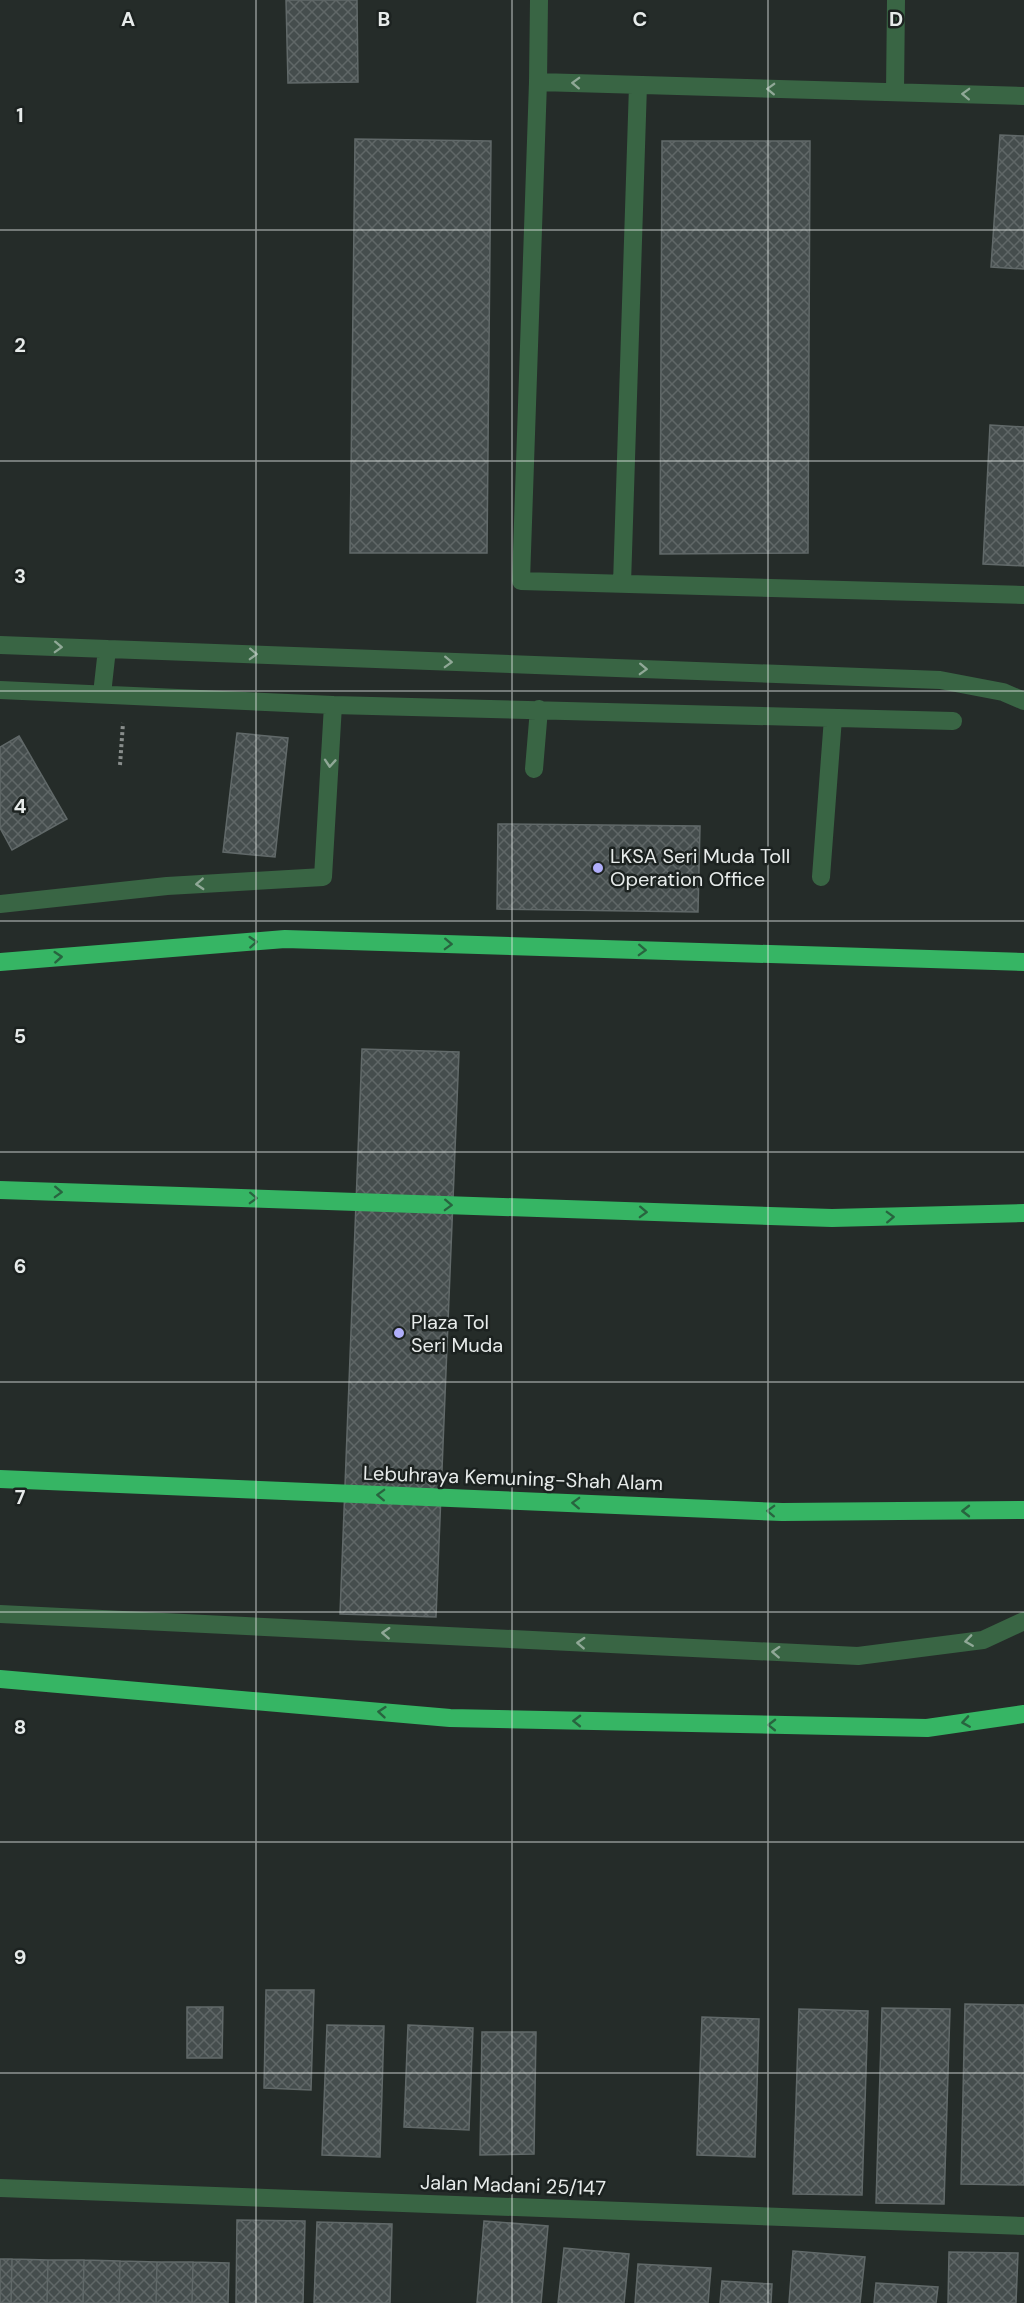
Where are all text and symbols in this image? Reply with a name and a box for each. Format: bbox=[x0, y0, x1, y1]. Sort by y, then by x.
text: A bbox=[121, 6, 135, 32]
text: B bbox=[378, 6, 390, 32]
text: C bbox=[633, 6, 647, 32]
text: D bbox=[889, 6, 903, 32]
one-way arrow bbox=[571, 77, 580, 90]
one-way arrow bbox=[766, 82, 775, 95]
one-way arrow bbox=[961, 88, 970, 101]
text: 1 bbox=[16, 102, 24, 128]
text: 2 bbox=[14, 332, 26, 358]
text: 3 bbox=[14, 563, 26, 589]
one-way arrow bbox=[54, 640, 63, 653]
one-way arrow bbox=[249, 648, 258, 661]
one-way arrow bbox=[444, 655, 453, 668]
one-way arrow bbox=[639, 663, 648, 675]
one-way arrow bbox=[323, 759, 336, 768]
text: 4 bbox=[14, 793, 27, 819]
place label: LKSA Seri Muda Toll Operation Office bbox=[610, 843, 790, 892]
marker: LKSA Seri Muda Toll Operation Office bbox=[591, 861, 605, 875]
one-way arrow bbox=[196, 878, 205, 891]
one-way arrow bbox=[248, 936, 257, 949]
one-way arrow bbox=[443, 938, 452, 951]
one-way arrow bbox=[638, 944, 647, 957]
one-way arrow bbox=[54, 951, 63, 964]
text: 5 bbox=[14, 1023, 26, 1049]
one-way arrow bbox=[54, 1186, 63, 1198]
one-way arrow bbox=[249, 1192, 258, 1205]
one-way arrow bbox=[444, 1198, 453, 1211]
one-way arrow bbox=[639, 1205, 648, 1218]
one-way arrow bbox=[886, 1210, 895, 1223]
text: 6 bbox=[14, 1253, 26, 1279]
place label: Plaza Tol Seri Muda bbox=[411, 1309, 503, 1358]
marker: Plaza Tol Seri Muda bbox=[392, 1326, 406, 1340]
street label: Lebuhraya Kemuning-Shah Alam bbox=[362, 1460, 664, 1496]
text: 7 bbox=[15, 1484, 26, 1510]
one-way arrow bbox=[376, 1488, 385, 1501]
one-way arrow bbox=[571, 1497, 580, 1510]
one-way arrow bbox=[766, 1505, 775, 1518]
one-way arrow bbox=[961, 1505, 970, 1517]
one-way arrow bbox=[382, 1627, 391, 1640]
one-way arrow bbox=[965, 1635, 974, 1647]
one-way arrow bbox=[576, 1636, 585, 1649]
one-way arrow bbox=[771, 1646, 780, 1659]
one-way arrow bbox=[377, 1706, 386, 1719]
text: 8 bbox=[14, 1714, 26, 1740]
one-way arrow bbox=[572, 1714, 581, 1727]
one-way arrow bbox=[962, 1716, 971, 1728]
one-way arrow bbox=[767, 1719, 776, 1731]
text: 9 bbox=[14, 1944, 26, 1970]
street label: Jalan Madani 25/147 bbox=[420, 2169, 606, 2201]

